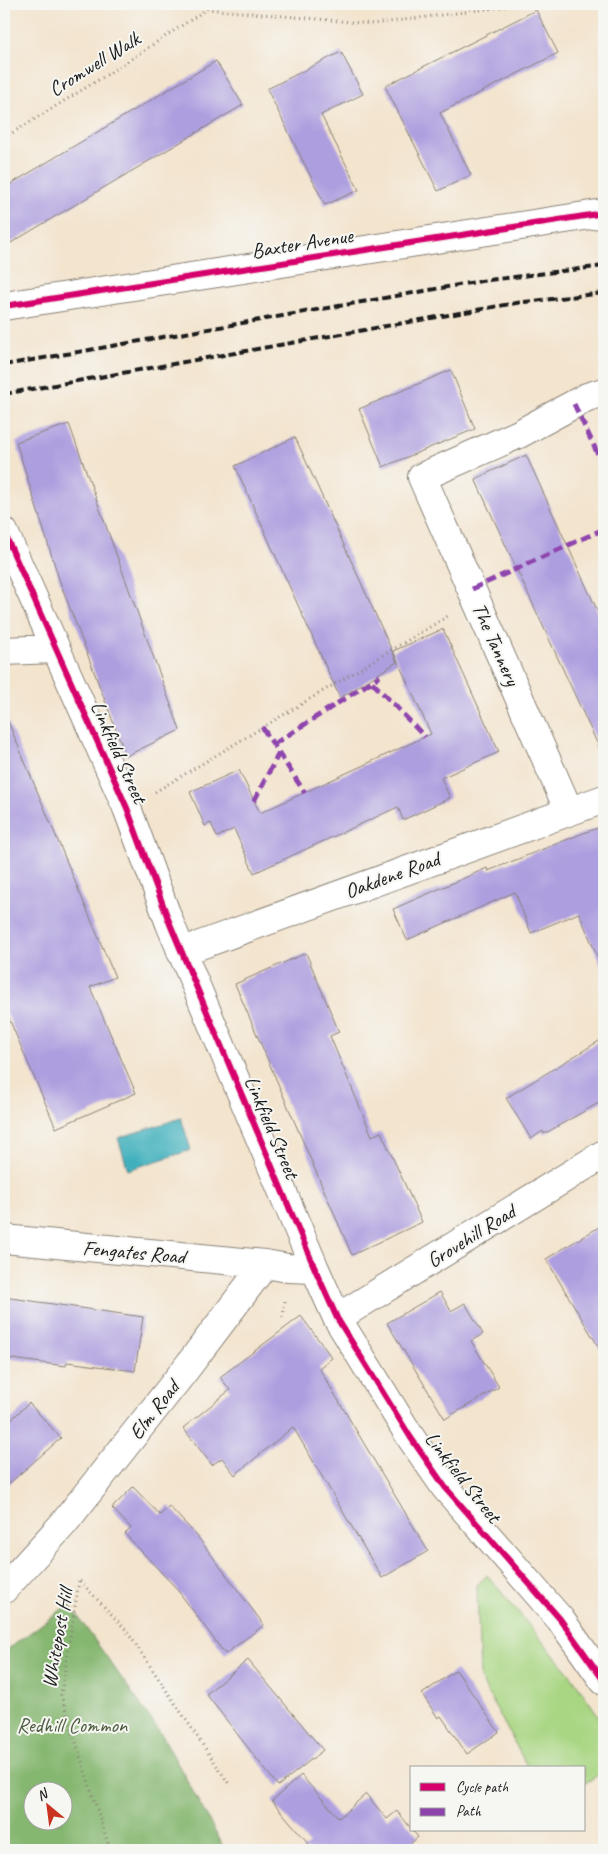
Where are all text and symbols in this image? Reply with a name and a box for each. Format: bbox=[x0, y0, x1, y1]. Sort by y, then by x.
street label: Cromwell Walk bbox=[44, 25, 146, 102]
street label: Baxter Avenue bbox=[250, 222, 356, 264]
street label: The Tannery bbox=[466, 599, 526, 691]
street label: Linkfield Street bbox=[85, 697, 154, 809]
street label: Oakdene Road bbox=[341, 845, 446, 904]
street label: Linkfield Street bbox=[239, 1072, 306, 1184]
street label: Grovehill Road bbox=[422, 1197, 523, 1273]
street label: Fengates Road bbox=[82, 1235, 190, 1270]
street label: Elm Road bbox=[123, 1373, 187, 1445]
street label: Linkfield Street bbox=[419, 1426, 508, 1530]
street label: Whitepost Hill bbox=[35, 1583, 79, 1690]
park label: Redhill Common bbox=[17, 1712, 128, 1738]
legend bbox=[410, 1766, 586, 1832]
text: Cycle path bbox=[456, 1778, 508, 1797]
north arrow bbox=[22, 1782, 72, 1832]
text: N bbox=[34, 1784, 52, 1805]
text: Path bbox=[456, 1802, 482, 1821]

